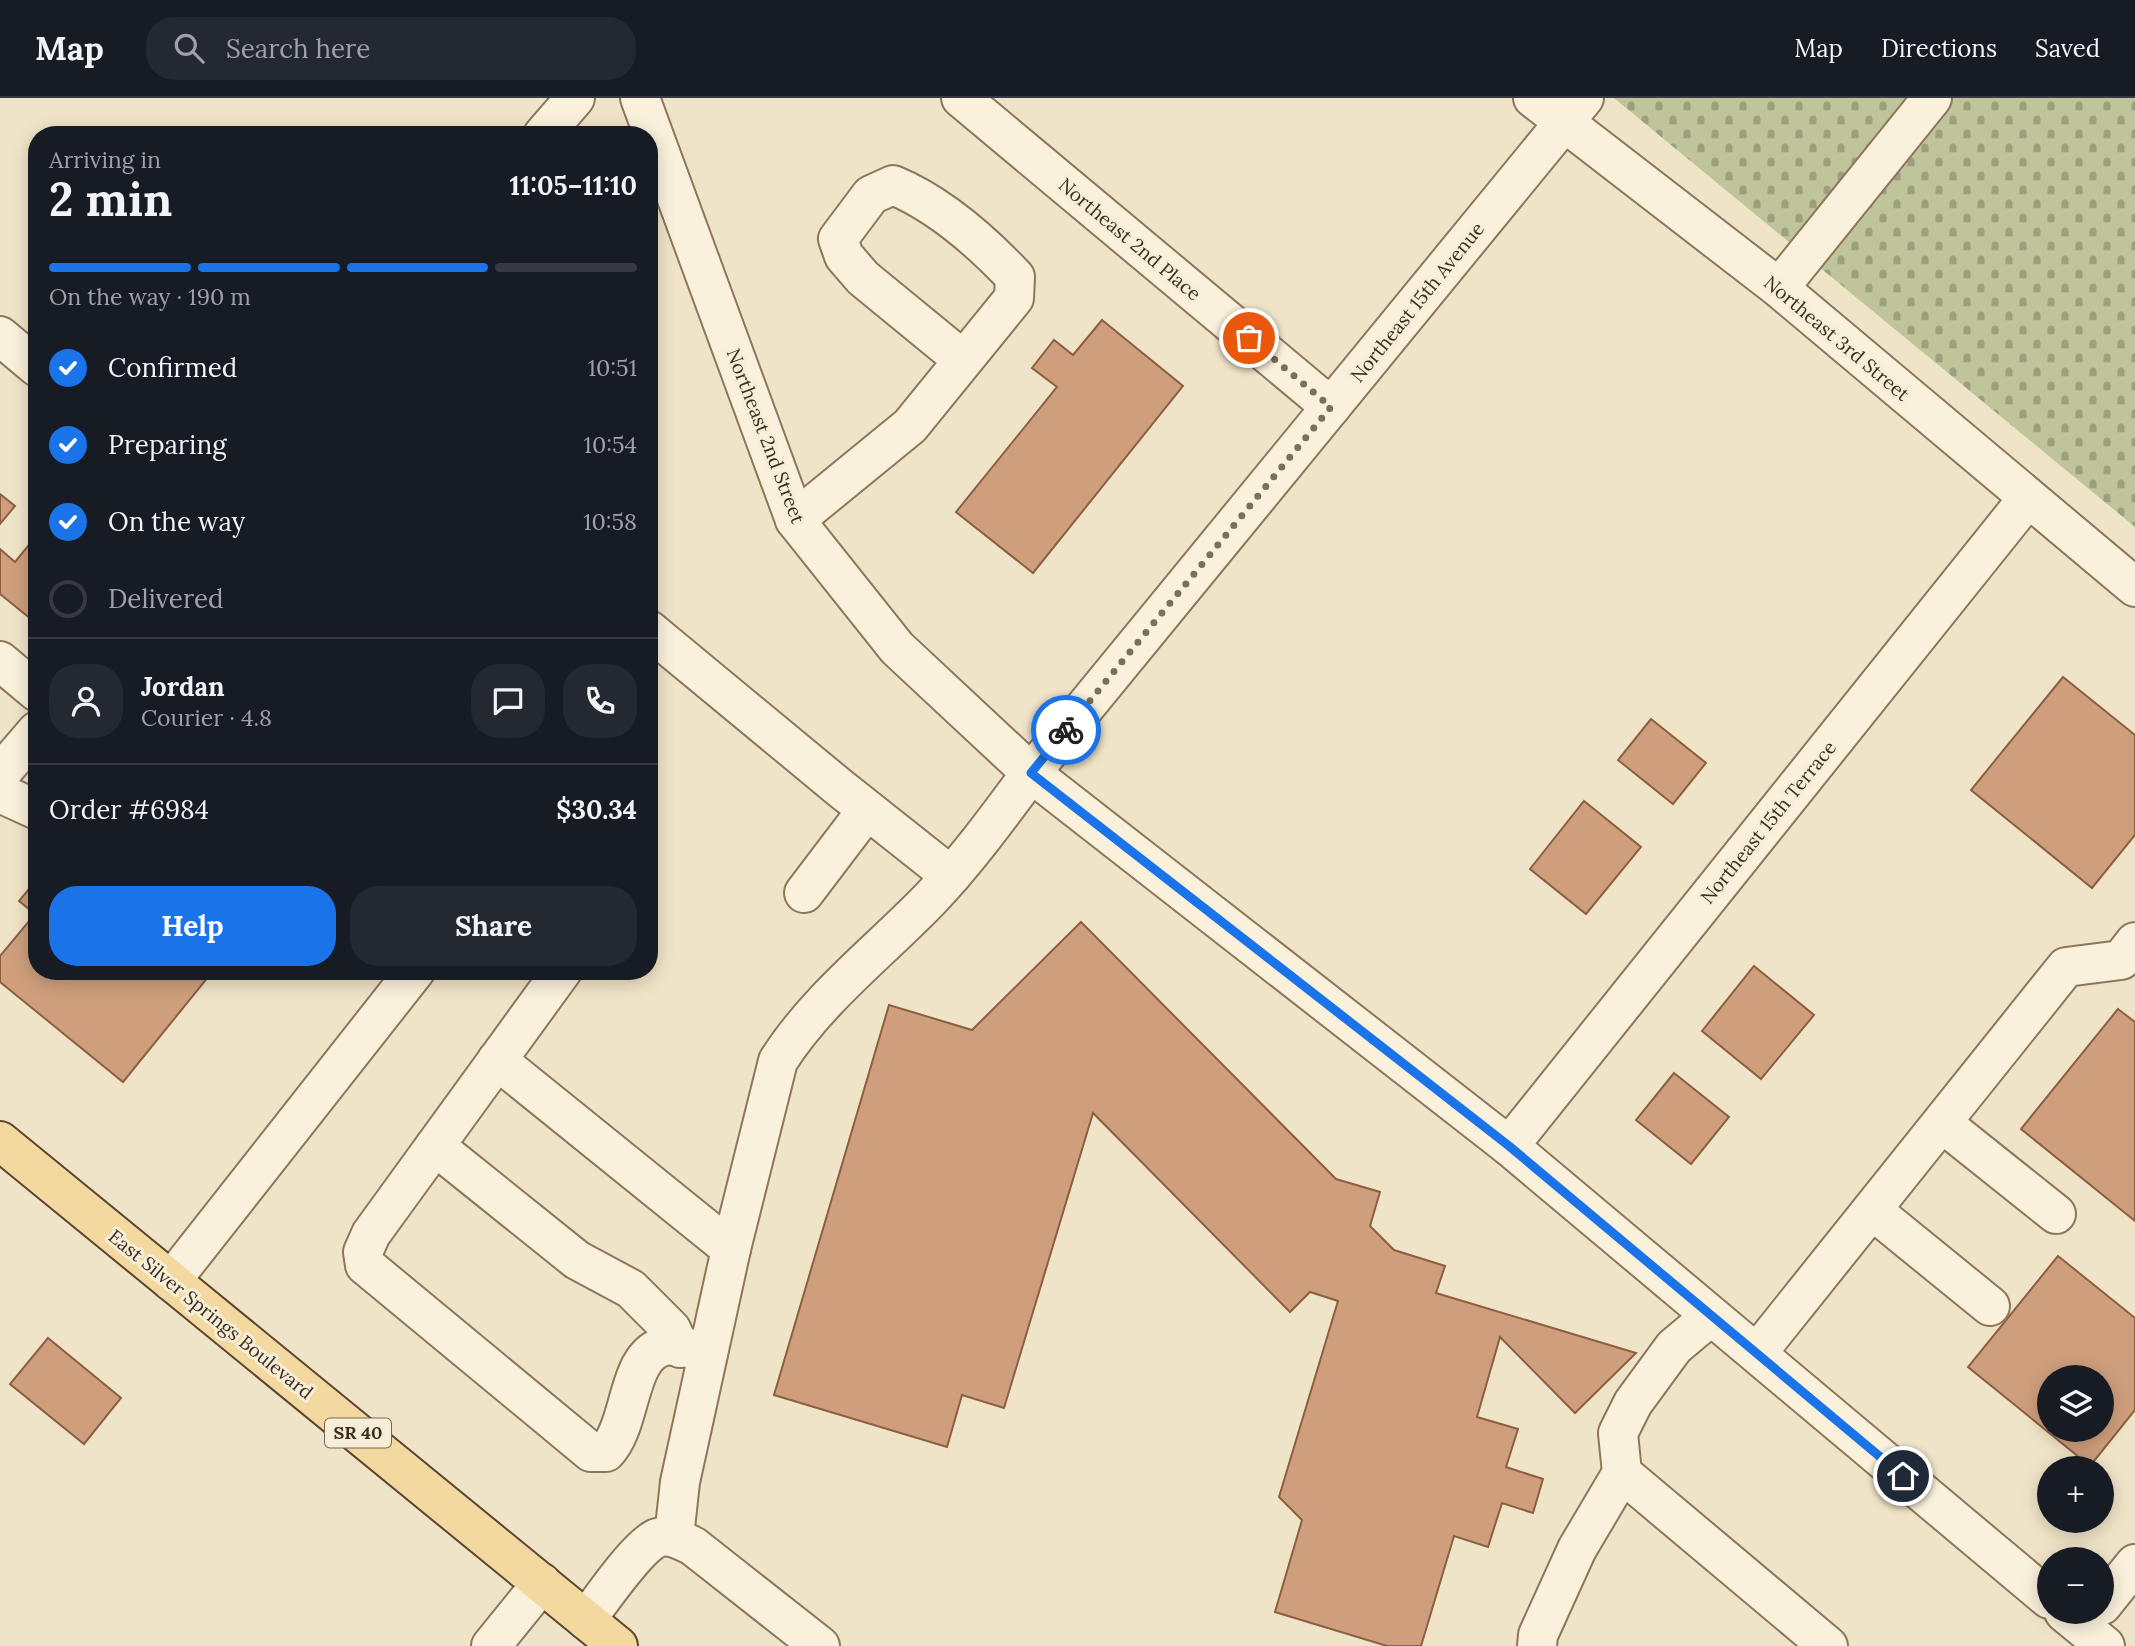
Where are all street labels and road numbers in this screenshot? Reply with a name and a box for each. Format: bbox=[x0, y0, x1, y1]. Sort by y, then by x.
street label: Northeast 2nd Place bbox=[1054, 172, 1206, 306]
street label: Northeast 15th Avenue bbox=[1345, 217, 1489, 387]
street label: Northeast 3rd Street bbox=[1759, 270, 1915, 406]
street label: Northeast 2nd Street bbox=[722, 345, 811, 528]
street label: Northeast 15th Terrace bbox=[1695, 736, 1841, 908]
street label: East Silver Springs Boulevard bbox=[104, 1224, 318, 1404]
road number: SR 40 bbox=[325, 1418, 391, 1448]

